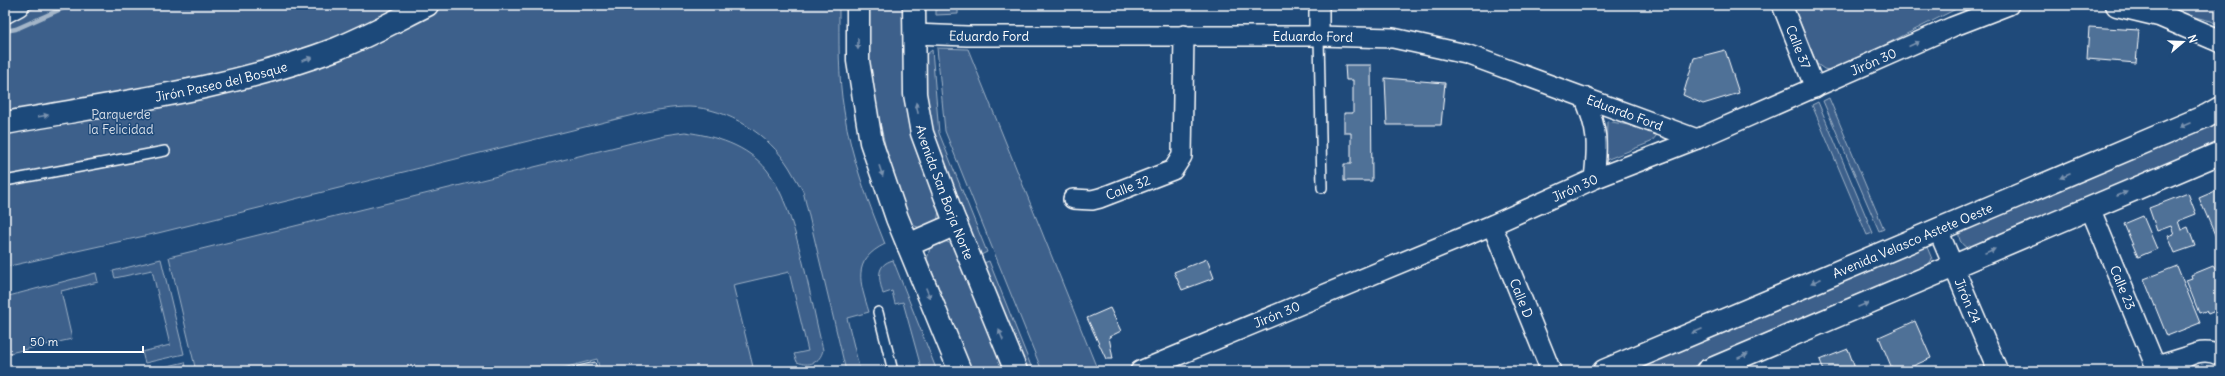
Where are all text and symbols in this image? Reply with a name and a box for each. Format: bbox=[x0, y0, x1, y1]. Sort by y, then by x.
street label: Calle 37 bbox=[1782, 22, 1815, 72]
north arrow bbox=[2163, 22, 2203, 62]
street label: Eduardo Ford bbox=[949, 27, 1029, 45]
street label: Eduardo Ford bbox=[1273, 27, 1354, 45]
text: N bbox=[2185, 33, 2200, 45]
one-way arrow bbox=[855, 38, 861, 51]
one-way arrow bbox=[1909, 41, 1920, 47]
street label: Jirón 30 bbox=[1848, 44, 1899, 79]
one-way arrow bbox=[301, 55, 313, 61]
street label: Jirón Paseo del Bosque bbox=[154, 58, 289, 105]
street label: Eduardo Ford bbox=[1584, 91, 1666, 134]
one-way arrow bbox=[914, 102, 920, 115]
park label: Parque de la Felicidad bbox=[88, 106, 154, 138]
one-way arrow bbox=[37, 112, 49, 118]
one-way arrow bbox=[2179, 122, 2190, 128]
street label: Avenida San Borja Norte bbox=[912, 124, 978, 262]
one-way arrow bbox=[878, 166, 884, 178]
street label: Jirón 30 bbox=[1549, 170, 1601, 205]
street label: Calle 32 bbox=[1103, 171, 1152, 204]
one-way arrow bbox=[2060, 173, 2071, 179]
one-way arrow bbox=[2117, 191, 2128, 197]
street label: Avenida Velasco Astete Oeste bbox=[1830, 199, 1995, 282]
one-way arrow bbox=[1984, 248, 1995, 254]
street label: Calle 23 bbox=[2106, 263, 2140, 312]
street label: Calle D bbox=[1506, 276, 1537, 320]
street label: Jirón 24 bbox=[1951, 276, 1985, 326]
one-way arrow bbox=[1810, 278, 1822, 284]
one-way arrow bbox=[925, 287, 931, 299]
street label: Jirón 30 bbox=[1251, 297, 1302, 331]
one-way arrow bbox=[1857, 302, 1869, 308]
scale bar bbox=[24, 328, 143, 354]
one-way arrow bbox=[998, 328, 1004, 340]
one-way arrow bbox=[1690, 329, 1702, 335]
text: 50 m bbox=[30, 334, 59, 349]
one-way arrow bbox=[1737, 353, 1748, 359]

